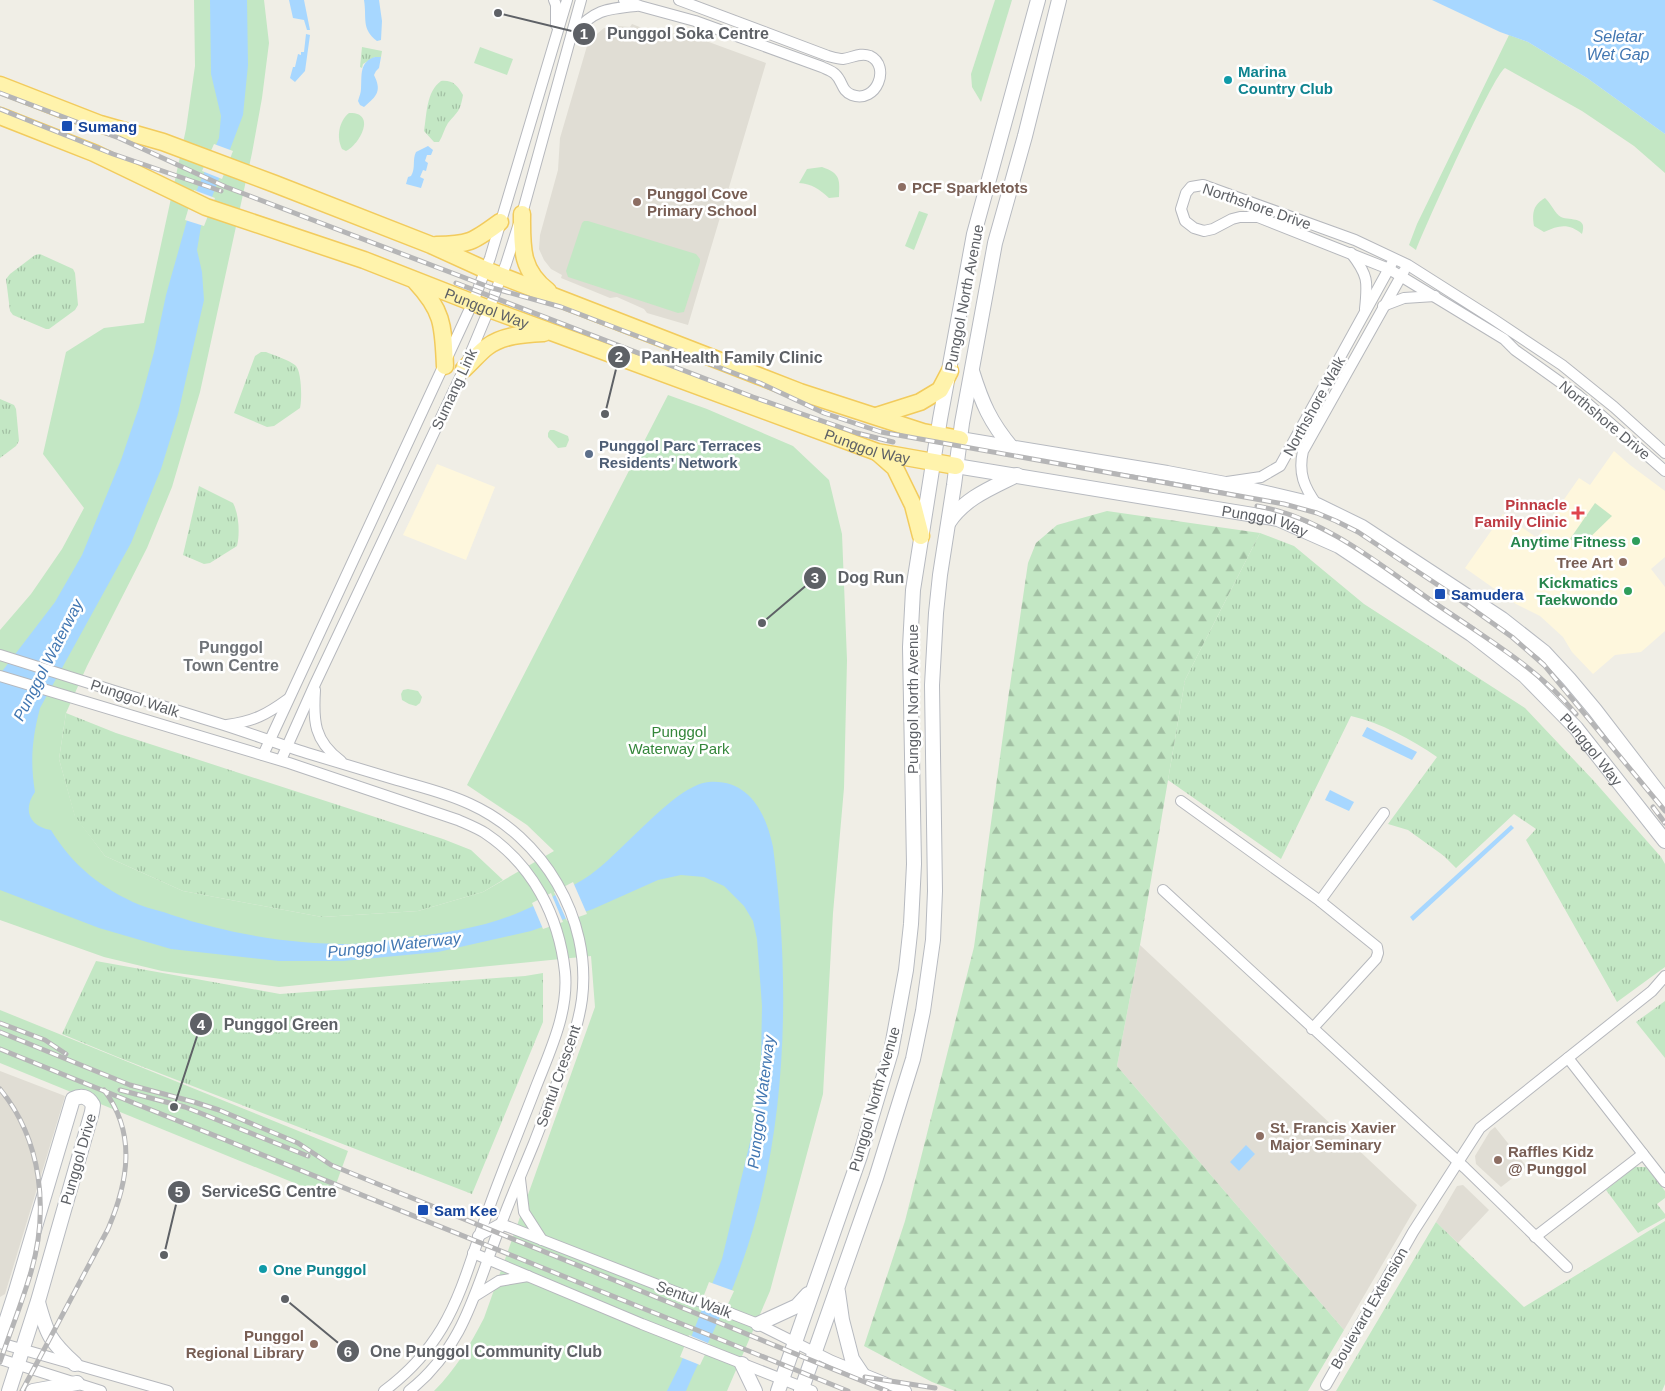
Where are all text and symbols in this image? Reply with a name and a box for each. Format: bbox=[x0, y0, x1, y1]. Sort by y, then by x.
callout: Punggol Soka Centre bbox=[572, 18, 779, 49]
text: 1 bbox=[580, 25, 588, 42]
text: Punggol Soka Centre bbox=[607, 25, 769, 42]
water label: Seletar Wet Gap bbox=[1587, 28, 1650, 63]
place label: Marina Country Club bbox=[1238, 63, 1333, 97]
marker: Marina Country Club bbox=[1222, 74, 1234, 86]
place label: Sumang bbox=[78, 118, 137, 135]
marker: Sumang bbox=[60, 119, 74, 133]
place label: PCF Sparkletots bbox=[912, 179, 1028, 196]
street label: Northshore Drive bbox=[1201, 180, 1313, 232]
marker: PCF Sparkletots bbox=[896, 181, 908, 193]
place label: Punggol Cove Primary School bbox=[647, 185, 757, 219]
marker: Punggol Cove Primary School bbox=[631, 196, 643, 208]
street label: Punggol North Avenue bbox=[941, 223, 987, 373]
street label: Punggol Way bbox=[442, 284, 532, 332]
callout: PanHealth Family Clinic bbox=[606, 342, 833, 373]
street label: Sumang Link bbox=[428, 345, 480, 432]
text: 2 bbox=[615, 348, 623, 365]
text: PanHealth Family Clinic bbox=[641, 349, 823, 366]
street label: Northshore Walk bbox=[1280, 353, 1349, 459]
street label: Northshore Drive bbox=[1556, 377, 1654, 463]
street label: Punggol Way bbox=[822, 425, 912, 466]
place label: Punggol Parc Terraces Residents' Network bbox=[599, 437, 761, 471]
marker: Punggol Parc Terraces Residents' Network bbox=[583, 448, 595, 460]
place label: Pinnacle Family Clinic bbox=[1474, 496, 1567, 530]
street label: Punggol Way bbox=[1221, 501, 1311, 540]
marker: Pinnacle Family Clinic bbox=[1571, 506, 1585, 520]
place label: Anytime Fitness bbox=[1510, 533, 1626, 550]
marker: Anytime Fitness bbox=[1630, 535, 1642, 547]
place label: Tree Art bbox=[1557, 554, 1613, 571]
marker: Tree Art bbox=[1617, 556, 1629, 568]
callout: Dog Run bbox=[802, 562, 914, 593]
text: 3 bbox=[811, 569, 819, 586]
text: Dog Run bbox=[838, 569, 904, 586]
place label: Kickmatics Taekwondo bbox=[1537, 574, 1618, 608]
marker: Kickmatics Taekwondo bbox=[1622, 585, 1634, 597]
place label: Samudera bbox=[1451, 586, 1524, 603]
marker: Samudera bbox=[1433, 587, 1447, 601]
water label: Punggol Waterway bbox=[10, 596, 86, 724]
street label: Punggol North Avenue bbox=[904, 624, 921, 774]
district label: Punggol Town Centre bbox=[183, 639, 279, 674]
street label: Punggol Walk bbox=[89, 676, 182, 720]
street label: Punggol Way bbox=[1557, 709, 1627, 789]
park label: Punggol Waterway Park bbox=[628, 723, 730, 757]
water label: Punggol Waterway bbox=[326, 929, 463, 960]
callout: Punggol Green bbox=[188, 1009, 348, 1040]
text: 4 bbox=[197, 1016, 206, 1033]
text: Punggol Green bbox=[224, 1016, 338, 1033]
street label: Sentul Crescent bbox=[533, 1022, 584, 1129]
street label: Punggol North Avenue bbox=[845, 1025, 903, 1173]
water label: Punggol Waterway bbox=[744, 1033, 778, 1170]
street label: Punggol Drive bbox=[57, 1111, 99, 1207]
place label: St. Francis Xavier Major Seminary bbox=[1270, 1119, 1396, 1153]
marker: St. Francis Xavier Major Seminary bbox=[1254, 1130, 1266, 1142]
place label: Raffles Kidz @ Punggol bbox=[1508, 1143, 1594, 1177]
marker: Raffles Kidz @ Punggol bbox=[1492, 1154, 1504, 1166]
callout: ServiceSG Centre bbox=[166, 1176, 346, 1207]
text: 5 bbox=[175, 1183, 183, 1200]
text: ServiceSG Centre bbox=[201, 1183, 337, 1200]
place label: Sam Kee bbox=[434, 1202, 497, 1219]
marker: Sam Kee bbox=[416, 1203, 430, 1217]
street label: Boulevard Extension bbox=[1327, 1244, 1411, 1372]
place label: One Punggol bbox=[273, 1261, 366, 1278]
marker: One Punggol bbox=[257, 1263, 269, 1275]
street label: Sentul Walk bbox=[654, 1277, 735, 1321]
place label: Punggol Regional Library bbox=[186, 1327, 305, 1361]
callout: One Punggol Community Club bbox=[335, 1336, 612, 1367]
marker: Punggol Regional Library bbox=[308, 1338, 320, 1350]
text: 6 bbox=[344, 1343, 352, 1360]
text: One Punggol Community Club bbox=[370, 1343, 602, 1360]

